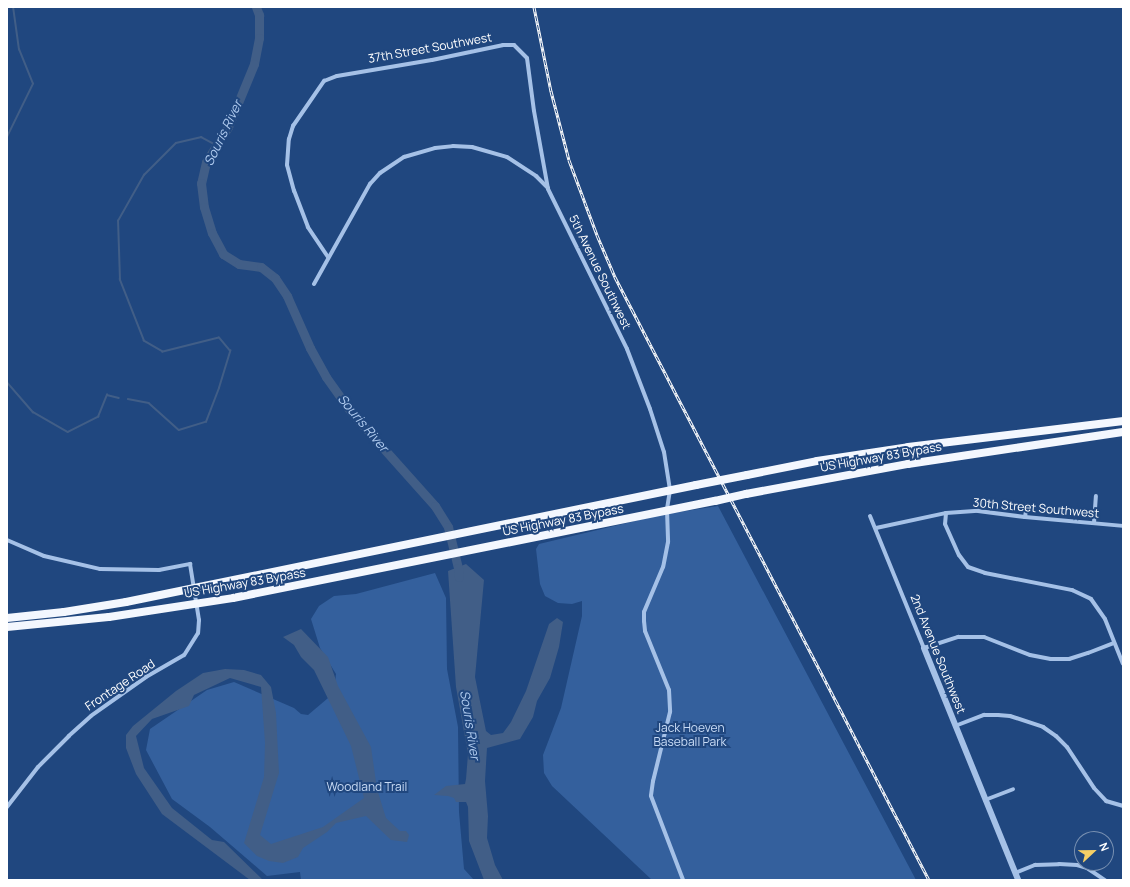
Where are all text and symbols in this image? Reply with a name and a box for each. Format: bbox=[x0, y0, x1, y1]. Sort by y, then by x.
street label: 37th Street Southwest bbox=[367, 30, 493, 66]
water label: Souris River bbox=[201, 98, 245, 168]
street label: 5th Avenue Southwest bbox=[566, 212, 634, 332]
water label: Souris River bbox=[334, 391, 392, 455]
street label: US Highway 83 Bypass bbox=[819, 439, 943, 475]
street label: 30th Street Southwest bbox=[972, 495, 1100, 521]
street label: US Highway 83 Bypass bbox=[501, 501, 625, 539]
street label: US Highway 83 Bypass bbox=[183, 565, 307, 601]
street label: 2nd Avenue Southwest bbox=[907, 592, 969, 716]
street label: Frontage Road bbox=[82, 656, 158, 714]
water label: Souris River bbox=[457, 689, 483, 761]
park label: Jack Hoeven Baseball Park bbox=[653, 721, 727, 749]
park label: Woodland Trail bbox=[327, 780, 407, 794]
north arrow bbox=[1074, 831, 1114, 871]
text: N bbox=[1096, 840, 1113, 853]

